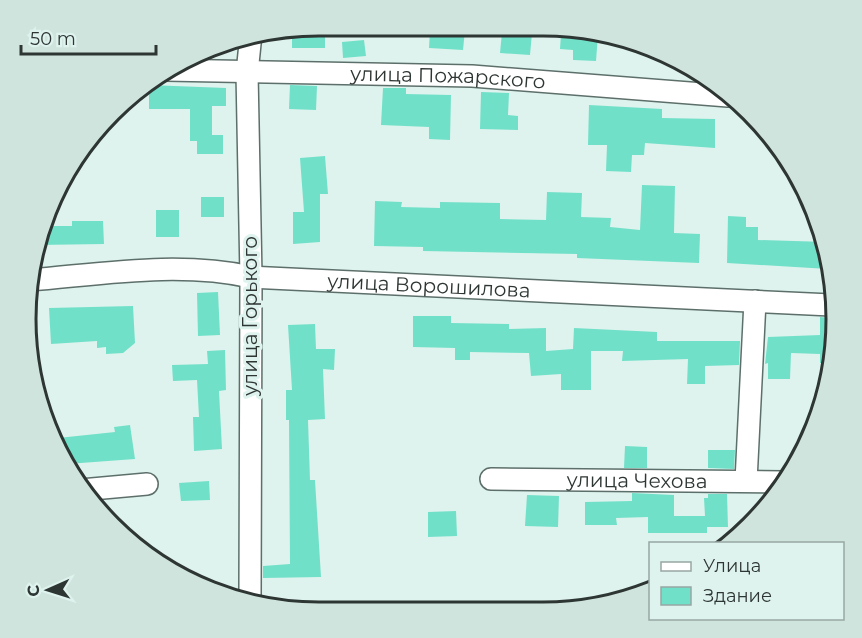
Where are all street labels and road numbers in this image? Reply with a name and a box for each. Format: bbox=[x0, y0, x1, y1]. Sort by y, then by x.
street label: улица Пожарского bbox=[349, 62, 546, 94]
street label: улица Горького bbox=[238, 236, 262, 397]
street label: улица Ворошилова bbox=[326, 269, 531, 302]
street label: улица Чехова bbox=[565, 468, 708, 493]

